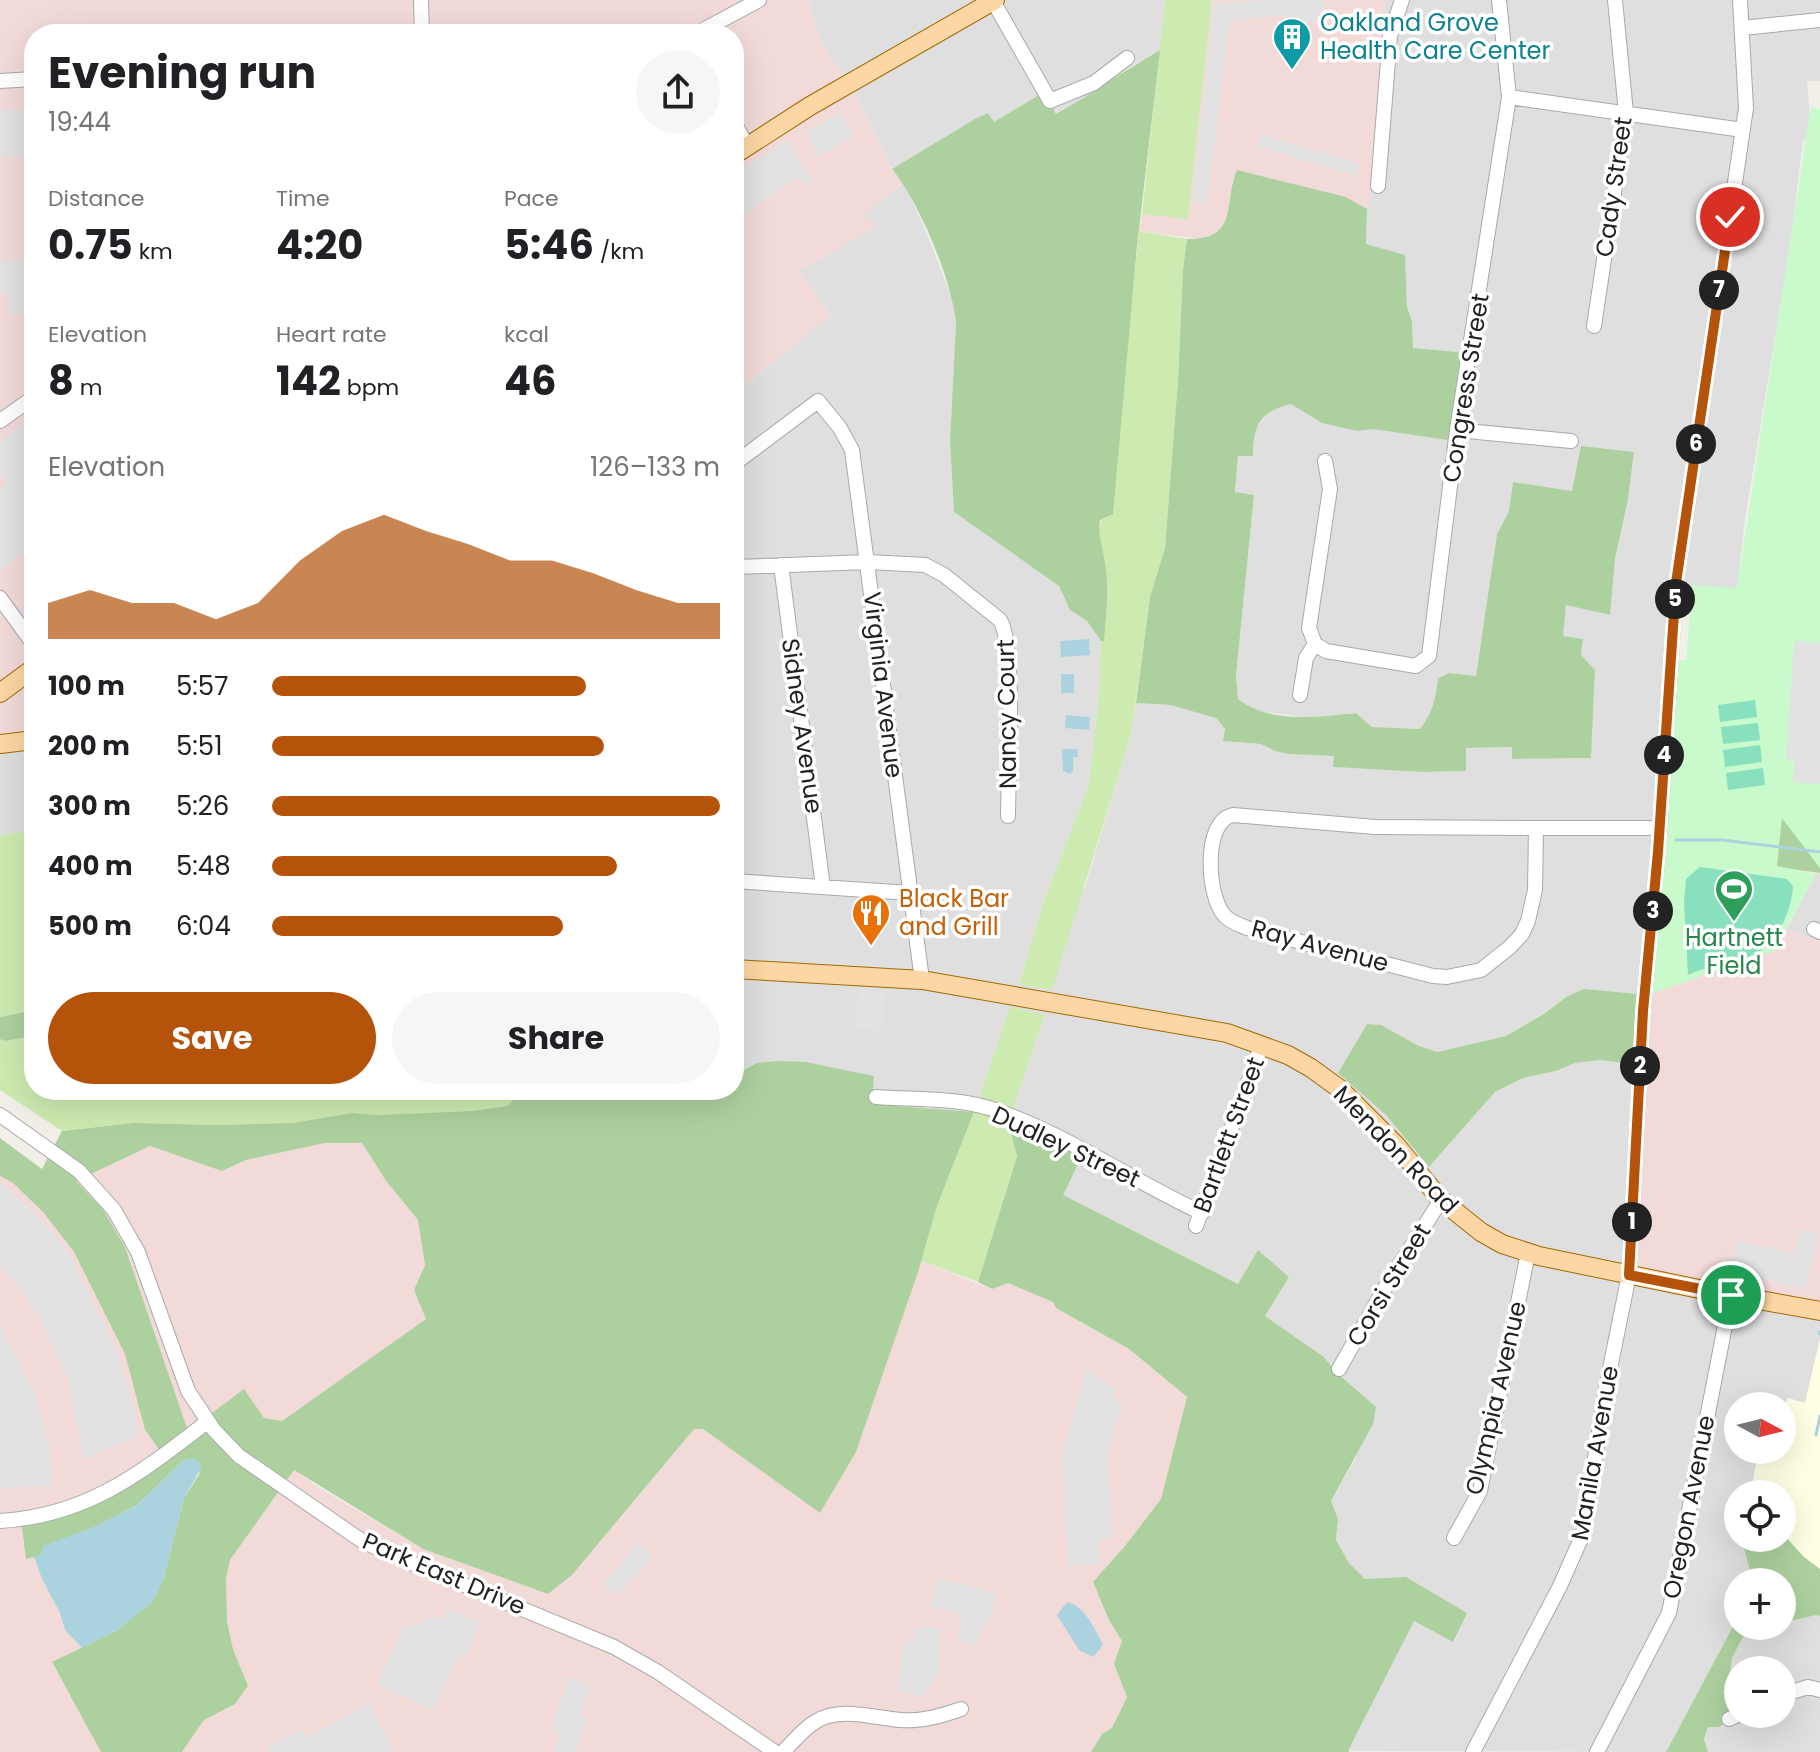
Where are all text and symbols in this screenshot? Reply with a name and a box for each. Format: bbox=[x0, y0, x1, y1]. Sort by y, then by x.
place label: Oakland Grove Health Care Center bbox=[1320, 6, 1550, 67]
building icon: Oakland Grove Health Care Center bbox=[1271, 16, 1313, 71]
text: Evening run bbox=[48, 42, 316, 103]
button: share bbox=[636, 50, 720, 134]
text: 19:44 bbox=[48, 104, 111, 140]
street label: Cady Street bbox=[1587, 115, 1640, 259]
text: Distance bbox=[48, 183, 144, 214]
text: Time bbox=[276, 183, 330, 214]
text: Pace bbox=[504, 183, 559, 214]
pin bbox=[1696, 183, 1764, 251]
icon: check bbox=[1708, 195, 1752, 239]
text: 0.75 bbox=[48, 217, 133, 273]
text: 4:20 bbox=[276, 217, 363, 273]
text: 5:46 bbox=[504, 217, 594, 273]
text: km bbox=[133, 236, 173, 267]
text: /km bbox=[594, 236, 644, 267]
pin: 7 bbox=[1699, 270, 1739, 310]
text: 7 bbox=[1713, 274, 1725, 305]
street label: Congress Street bbox=[1434, 291, 1497, 485]
text: Elevation bbox=[48, 319, 147, 350]
text: Heart rate bbox=[276, 319, 387, 350]
text: kcal bbox=[504, 319, 549, 350]
text: 8 bbox=[48, 353, 74, 409]
text: 142 bbox=[276, 353, 341, 409]
text: 46 bbox=[504, 353, 557, 409]
text: m bbox=[74, 372, 102, 403]
text: bpm bbox=[341, 372, 399, 403]
pin: 6 bbox=[1676, 424, 1716, 464]
text: 6 bbox=[1689, 428, 1703, 459]
text: Elevation bbox=[48, 449, 165, 485]
text: 126–133 m bbox=[590, 449, 720, 485]
pin: 5 bbox=[1655, 579, 1695, 619]
text: 5 bbox=[1668, 583, 1682, 614]
street label: Virginia Avenue bbox=[856, 590, 911, 780]
street label: Sidney Avenue bbox=[774, 636, 831, 816]
street label: Nancy Court bbox=[989, 639, 1024, 789]
text: 100 m bbox=[48, 668, 125, 704]
text: 5:57 bbox=[176, 668, 228, 704]
text: 200 m bbox=[48, 728, 130, 764]
text: 5:51 bbox=[176, 728, 223, 764]
pin: 4 bbox=[1644, 735, 1684, 775]
text: 4 bbox=[1657, 739, 1671, 770]
text: 300 m bbox=[48, 788, 131, 824]
text: 5:26 bbox=[176, 788, 229, 824]
text: 400 m bbox=[48, 848, 133, 884]
text: 5:48 bbox=[176, 848, 231, 884]
sports icon: Hartnett Field bbox=[1713, 868, 1755, 923]
place label: Black Bar and Grill bbox=[899, 882, 1009, 943]
pin: 3 bbox=[1633, 891, 1673, 931]
restaurant icon: Black Bar and Grill bbox=[850, 892, 892, 947]
text: 3 bbox=[1646, 895, 1660, 926]
text: 500 m bbox=[48, 908, 132, 944]
text: 6:04 bbox=[176, 908, 231, 944]
street label: Ray Avenue bbox=[1248, 911, 1392, 980]
place label: Hartnett Field bbox=[1685, 921, 1783, 982]
button: Save bbox=[48, 992, 376, 1084]
button: Share bbox=[392, 992, 720, 1084]
pin: 2 bbox=[1620, 1046, 1660, 1086]
text: 2 bbox=[1634, 1050, 1646, 1081]
street label: Bartlett Street bbox=[1185, 1052, 1272, 1217]
street label: Mendon Road bbox=[1327, 1078, 1466, 1221]
street label: Dudley Street bbox=[987, 1098, 1145, 1195]
pin: 1 bbox=[1612, 1202, 1652, 1242]
text: 1 bbox=[1628, 1206, 1636, 1237]
street label: Corsi Street bbox=[1339, 1217, 1438, 1352]
pin bbox=[1697, 1261, 1765, 1329]
icon: arrive bbox=[1709, 1273, 1753, 1317]
street label: Olympia Avenue bbox=[1457, 1298, 1534, 1498]
street label: Manila Avenue bbox=[1563, 1363, 1626, 1543]
north arrow bbox=[1724, 1392, 1796, 1464]
map controls bbox=[1724, 1392, 1796, 1728]
street label: Oregon Avenue bbox=[1655, 1412, 1722, 1601]
button: locate bbox=[1724, 1480, 1796, 1552]
street label: Park East Drive bbox=[358, 1524, 531, 1623]
button: + bbox=[1724, 1568, 1796, 1640]
button: − bbox=[1724, 1656, 1796, 1728]

